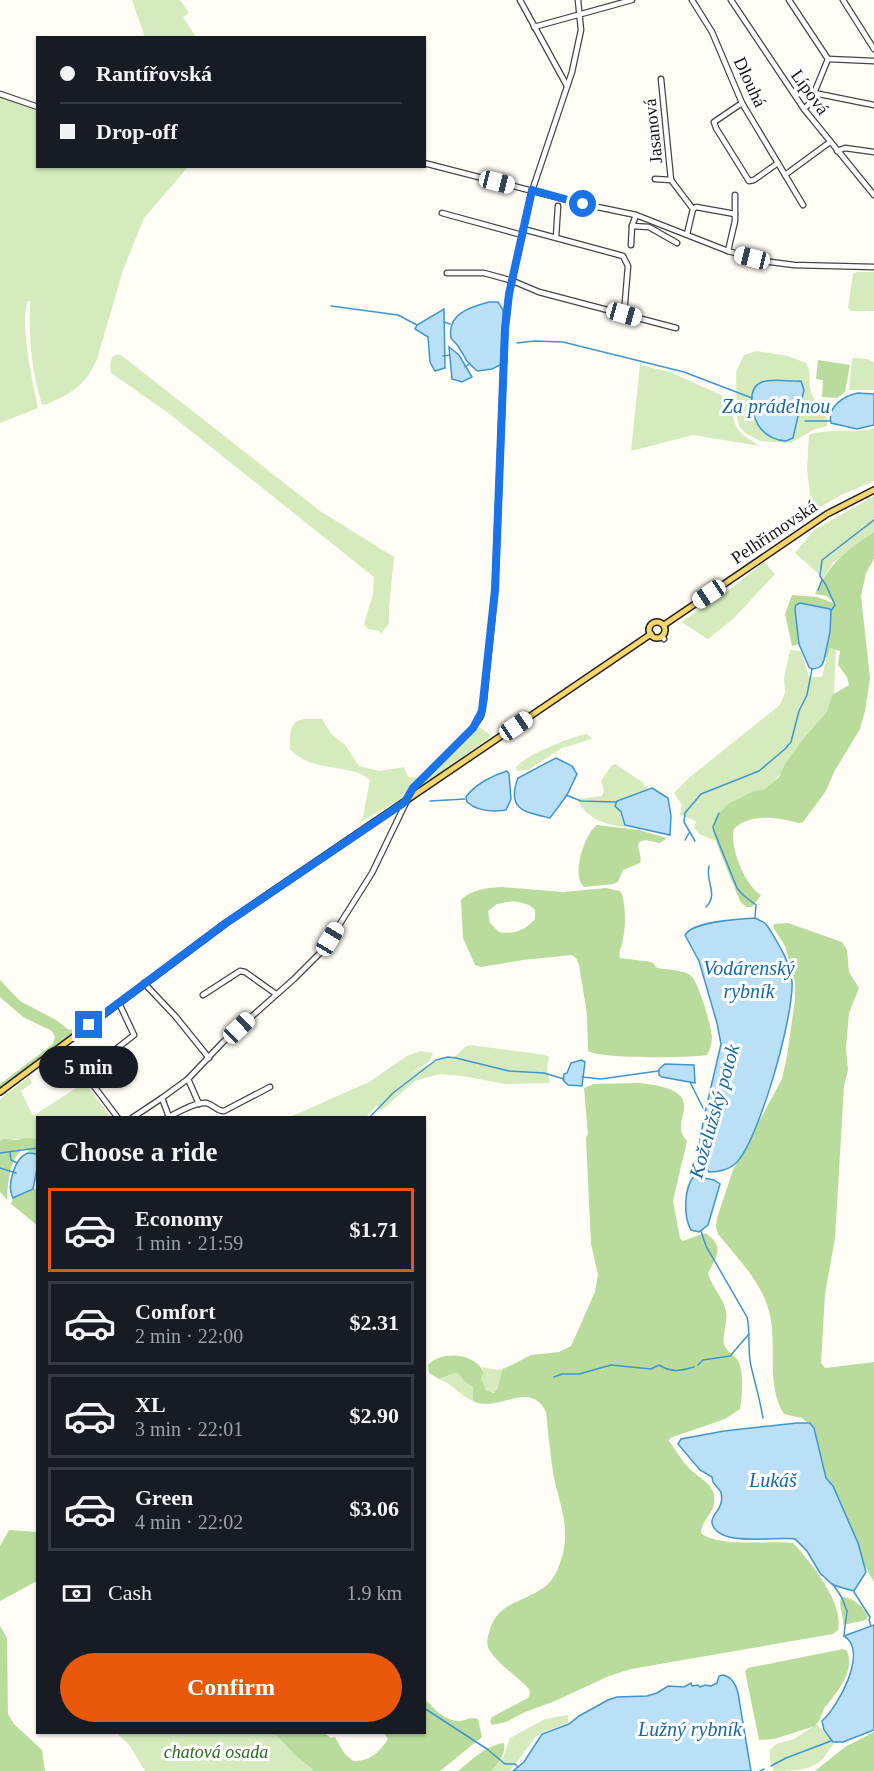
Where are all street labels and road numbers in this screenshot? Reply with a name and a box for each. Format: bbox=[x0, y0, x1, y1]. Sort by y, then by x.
street label: Dlouhá bbox=[730, 54, 770, 110]
street label: Lípová bbox=[787, 65, 833, 119]
street label: Jasanová bbox=[640, 98, 666, 164]
street label: Pelhřimovská bbox=[727, 496, 821, 568]

